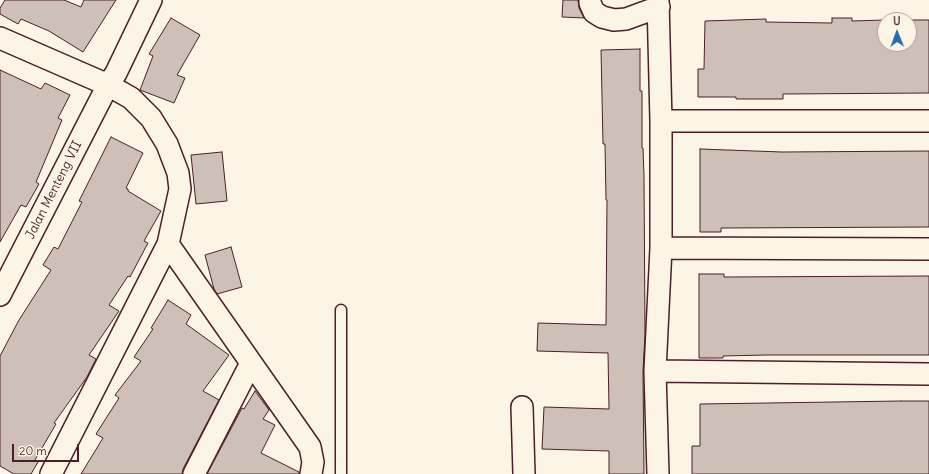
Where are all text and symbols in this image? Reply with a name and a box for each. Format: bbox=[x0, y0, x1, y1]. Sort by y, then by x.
north arrow bbox=[877, 12, 917, 52]
text: U bbox=[893, 14, 901, 28]
street label: Jalan Menteng VII bbox=[22, 138, 86, 242]
scale bar bbox=[14, 436, 81, 462]
text: 20 m bbox=[19, 443, 47, 458]

